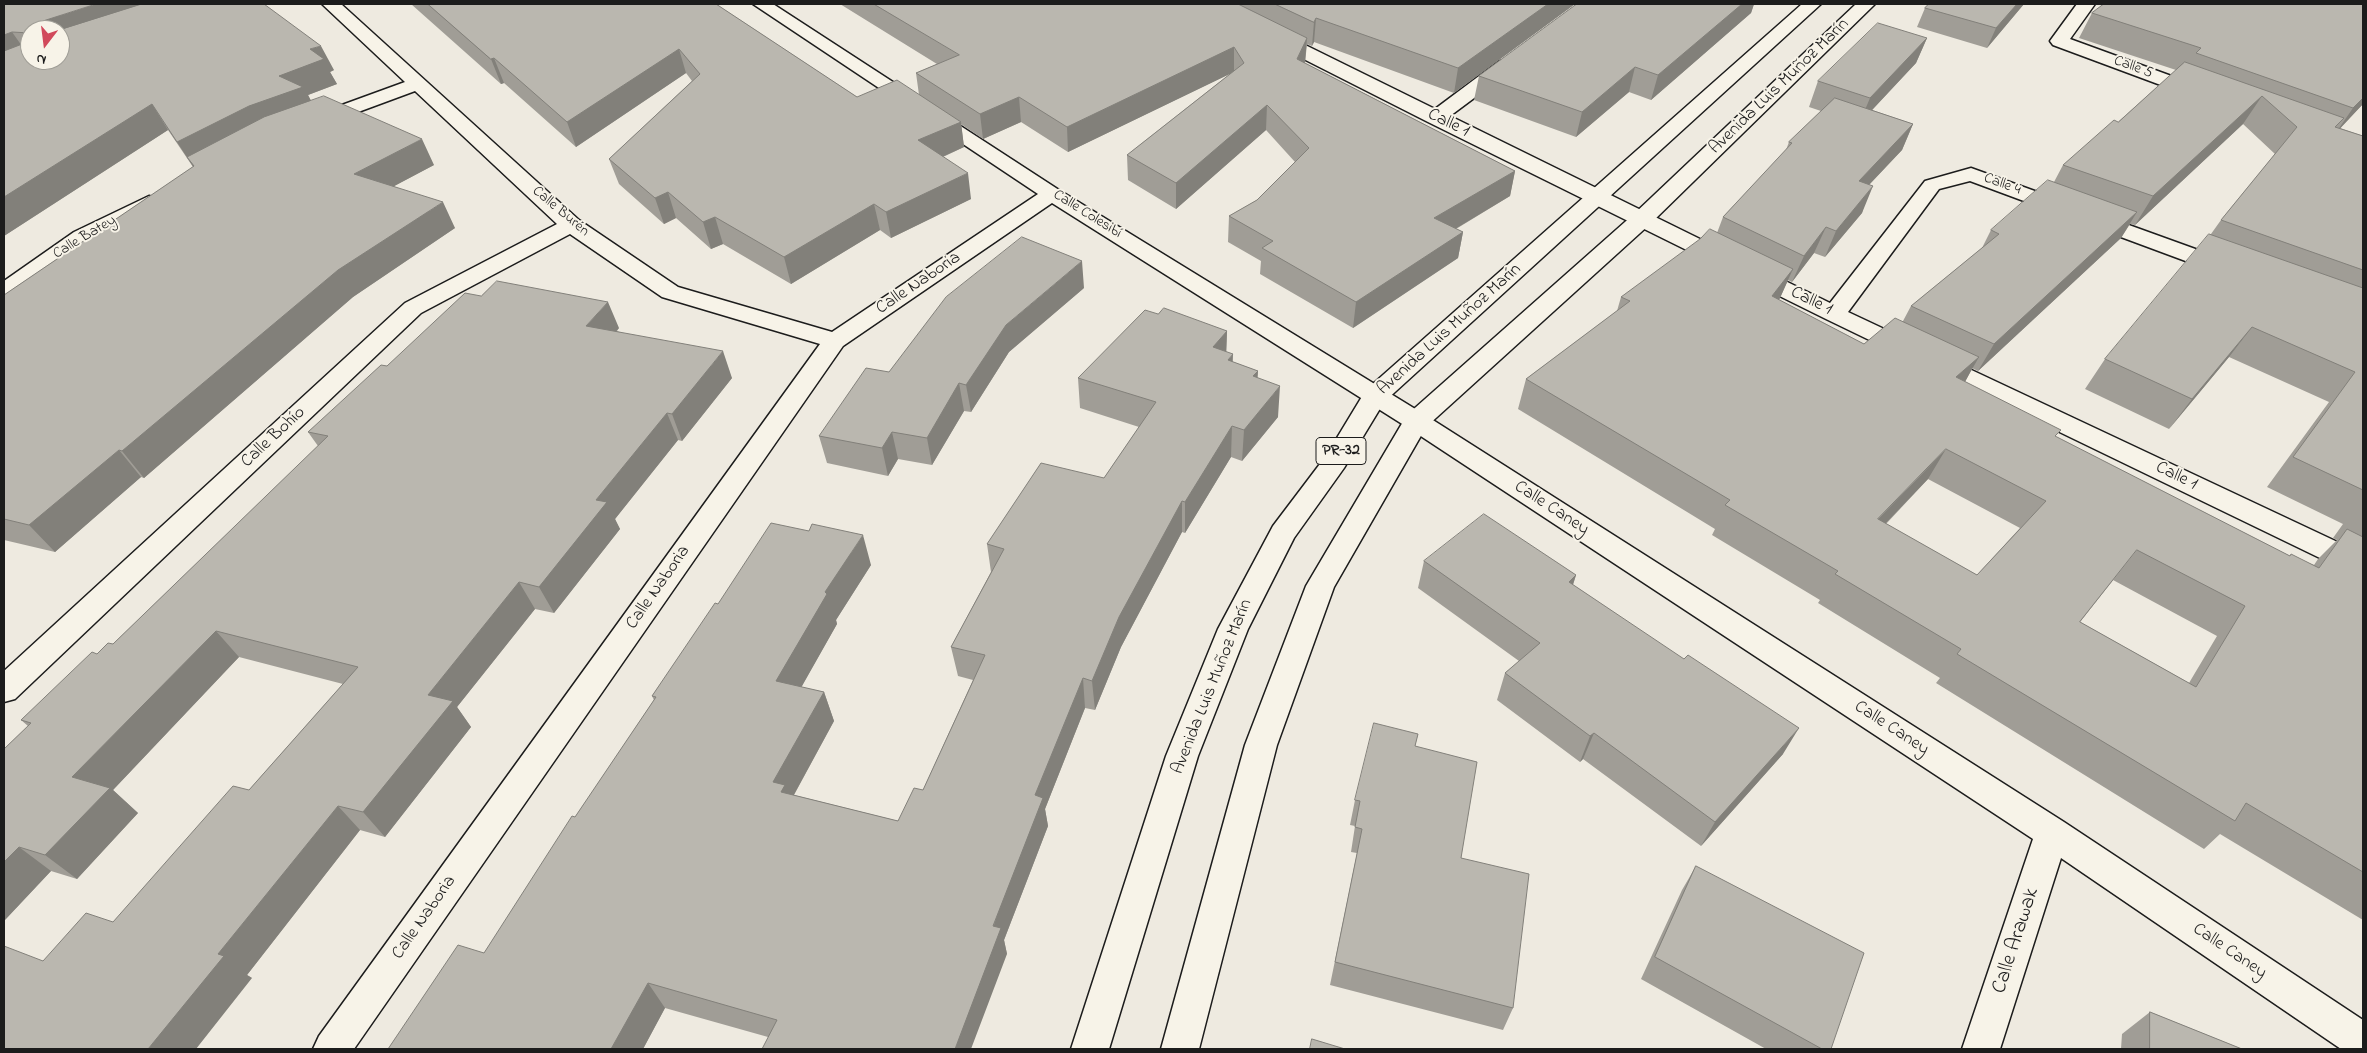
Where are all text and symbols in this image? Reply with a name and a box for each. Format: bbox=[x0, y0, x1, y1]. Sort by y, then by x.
street label: Avenida Luis Muñoz Marín bbox=[1705, 14, 1855, 160]
north arrow bbox=[20, 20, 70, 70]
text: N bbox=[34, 48, 49, 70]
street label: Calle 5 bbox=[2111, 53, 2155, 83]
street label: Calle 1 bbox=[1424, 105, 1472, 143]
street label: Calle 4 bbox=[1981, 170, 2023, 200]
street label: Calle Burén bbox=[528, 183, 592, 241]
street label: Calle Colesibí bbox=[1049, 187, 1125, 243]
street label: Calle Batey bbox=[50, 212, 120, 264]
street label: Calle Naboria bbox=[873, 248, 965, 320]
street label: Avenida Luis Muñoz Marín bbox=[1373, 260, 1527, 400]
street label: Calle 1 bbox=[1787, 283, 1835, 321]
street label: Calle Bohío bbox=[237, 403, 311, 473]
road number: PR-32 bbox=[1316, 438, 1366, 464]
street label: Calle 1 bbox=[2152, 458, 2200, 496]
street label: Calle Caney bbox=[1510, 477, 1592, 541]
street label: Calle Naboria bbox=[622, 542, 696, 634]
street label: Avenida Luis Muñoz Marín bbox=[1168, 596, 1258, 778]
street label: Calle Caney bbox=[1850, 697, 1932, 761]
street label: Calle Naboria bbox=[388, 872, 462, 964]
street label: Calle Arawak bbox=[1988, 885, 2046, 997]
street label: Calle Caney bbox=[2188, 919, 2270, 985]

